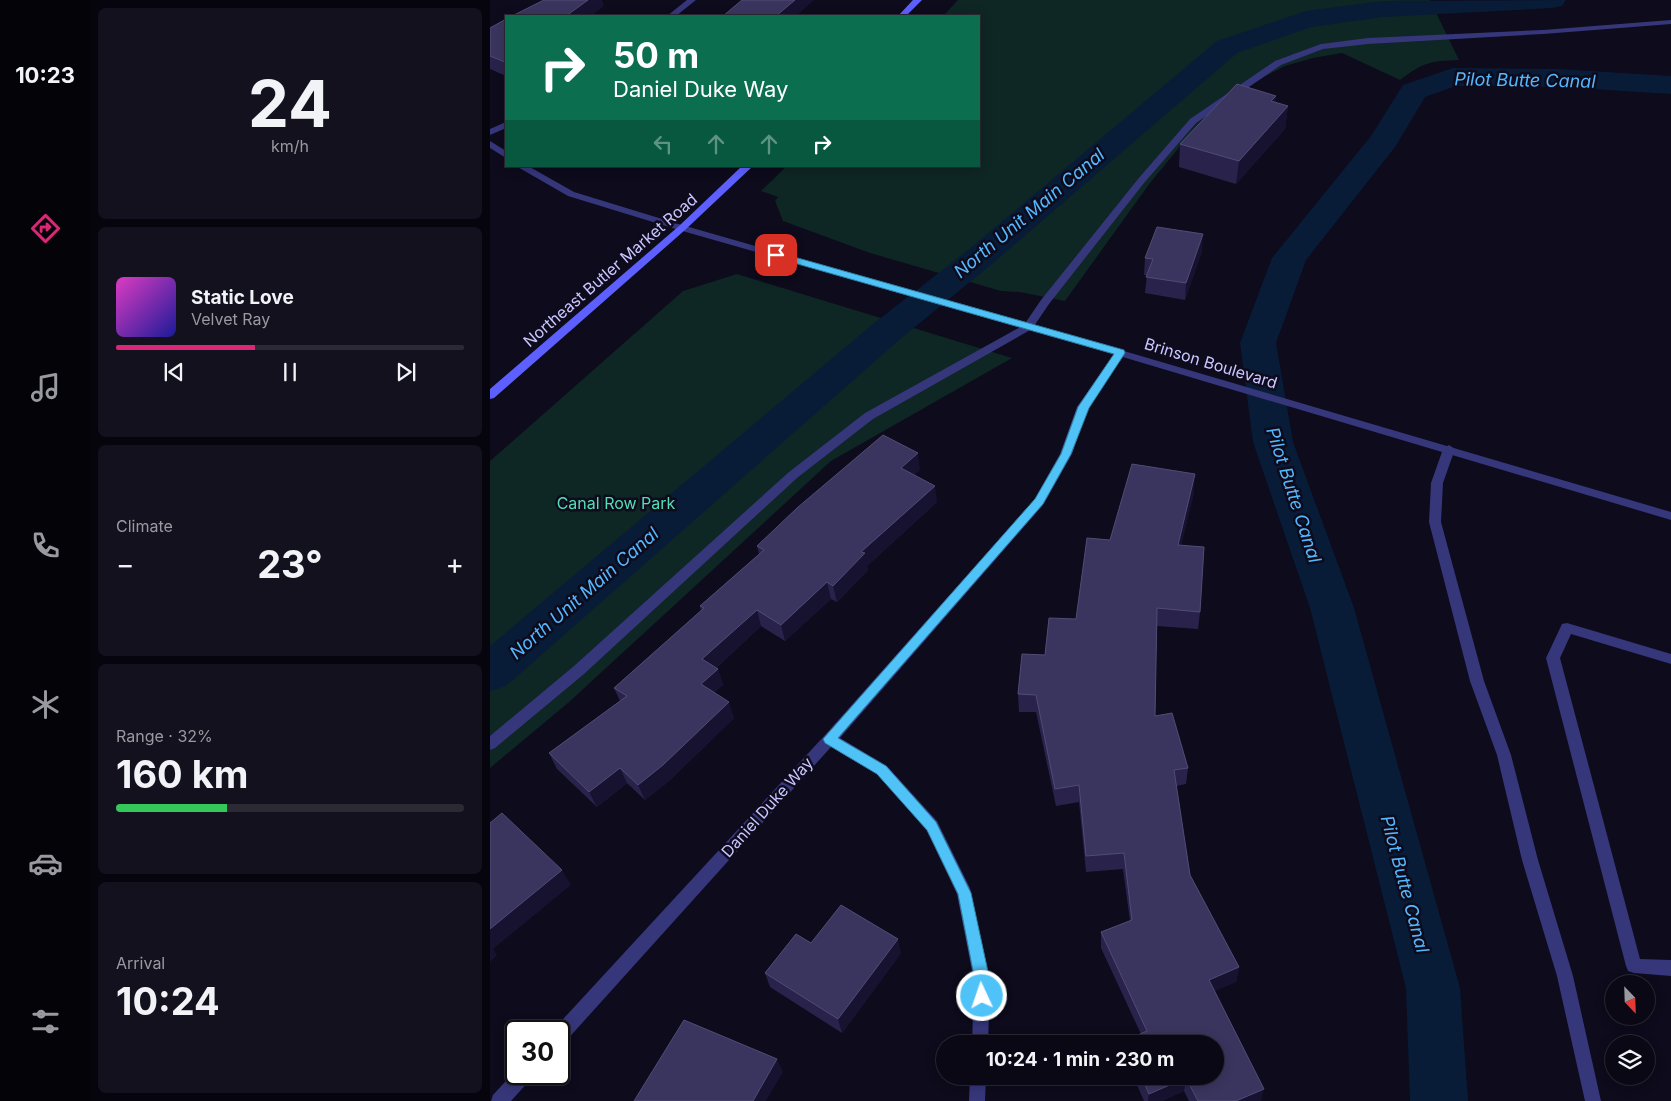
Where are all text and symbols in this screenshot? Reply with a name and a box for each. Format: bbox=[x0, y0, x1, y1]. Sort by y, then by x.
text: 50 m bbox=[613, 34, 699, 76]
icon: right bbox=[530, 35, 595, 100]
text: 10:23 bbox=[15, 62, 75, 88]
text: 24 bbox=[248, 64, 332, 143]
water label: Pilot Butte Canal bbox=[1454, 68, 1596, 92]
text: Daniel Duke Way bbox=[613, 76, 788, 102]
icon: left bbox=[649, 130, 677, 158]
icon: ahead bbox=[702, 130, 730, 158]
icon: ahead bbox=[755, 130, 783, 158]
icon: right bbox=[808, 130, 836, 158]
text: km/h bbox=[271, 136, 309, 156]
water label: North Unit Main Canal bbox=[949, 143, 1109, 282]
street label: Northeast Butler Market Road bbox=[519, 189, 701, 351]
icon: directions bbox=[28, 211, 63, 246]
pin bbox=[755, 234, 797, 276]
icon: arrive bbox=[762, 241, 790, 269]
text: Static Love bbox=[191, 286, 294, 309]
text: Velvet Ray bbox=[191, 309, 270, 329]
street label: Brinson Boulevard bbox=[1142, 333, 1280, 393]
icon: previous bbox=[160, 358, 188, 386]
icon: pause bbox=[276, 358, 304, 386]
icon: next bbox=[392, 358, 420, 386]
icon: music bbox=[28, 370, 63, 405]
water label: Pilot Butte Canal bbox=[1262, 425, 1326, 566]
park label: Canal Row Park bbox=[557, 493, 676, 513]
text: Climate bbox=[116, 516, 173, 536]
water label: North Unit Main Canal bbox=[505, 522, 663, 663]
icon: phone bbox=[28, 528, 63, 563]
text: 23° bbox=[257, 541, 323, 587]
text: − bbox=[116, 547, 135, 581]
text: + bbox=[445, 547, 464, 581]
icon: climate bbox=[28, 687, 63, 722]
text: Range · 32% bbox=[116, 726, 213, 746]
text: 160 km bbox=[116, 751, 248, 797]
street label: Daniel Duke Way bbox=[717, 753, 817, 861]
water label: Pilot Butte Canal bbox=[1377, 813, 1434, 956]
icon: car bbox=[28, 846, 63, 881]
text: Arrival bbox=[116, 953, 165, 973]
position arrow bbox=[955, 969, 1007, 1021]
north arrow bbox=[1605, 975, 1655, 1025]
map controls bbox=[1605, 975, 1655, 1085]
text: 10:24 bbox=[116, 978, 220, 1024]
icon: filters bbox=[28, 1004, 63, 1039]
speed limit sign: 30 bbox=[505, 1020, 570, 1085]
button: layers bbox=[1605, 1035, 1655, 1085]
text: 10:24 · 1 min · 230 m bbox=[986, 1048, 1174, 1071]

